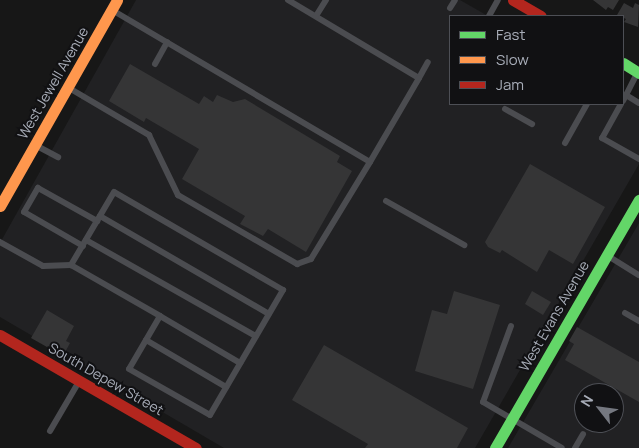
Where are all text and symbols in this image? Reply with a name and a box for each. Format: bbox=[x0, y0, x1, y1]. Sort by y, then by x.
legend bbox=[449, 15, 624, 105]
street label: West Jewell Avenue bbox=[14, 24, 92, 142]
text: Fast bbox=[496, 24, 525, 45]
text: Slow bbox=[496, 49, 529, 70]
text: Jam bbox=[496, 74, 524, 95]
street label: West Evans Avenue bbox=[515, 258, 593, 374]
street label: South Depew Street bbox=[45, 339, 167, 419]
north arrow bbox=[574, 383, 624, 433]
text: N bbox=[576, 392, 597, 410]

